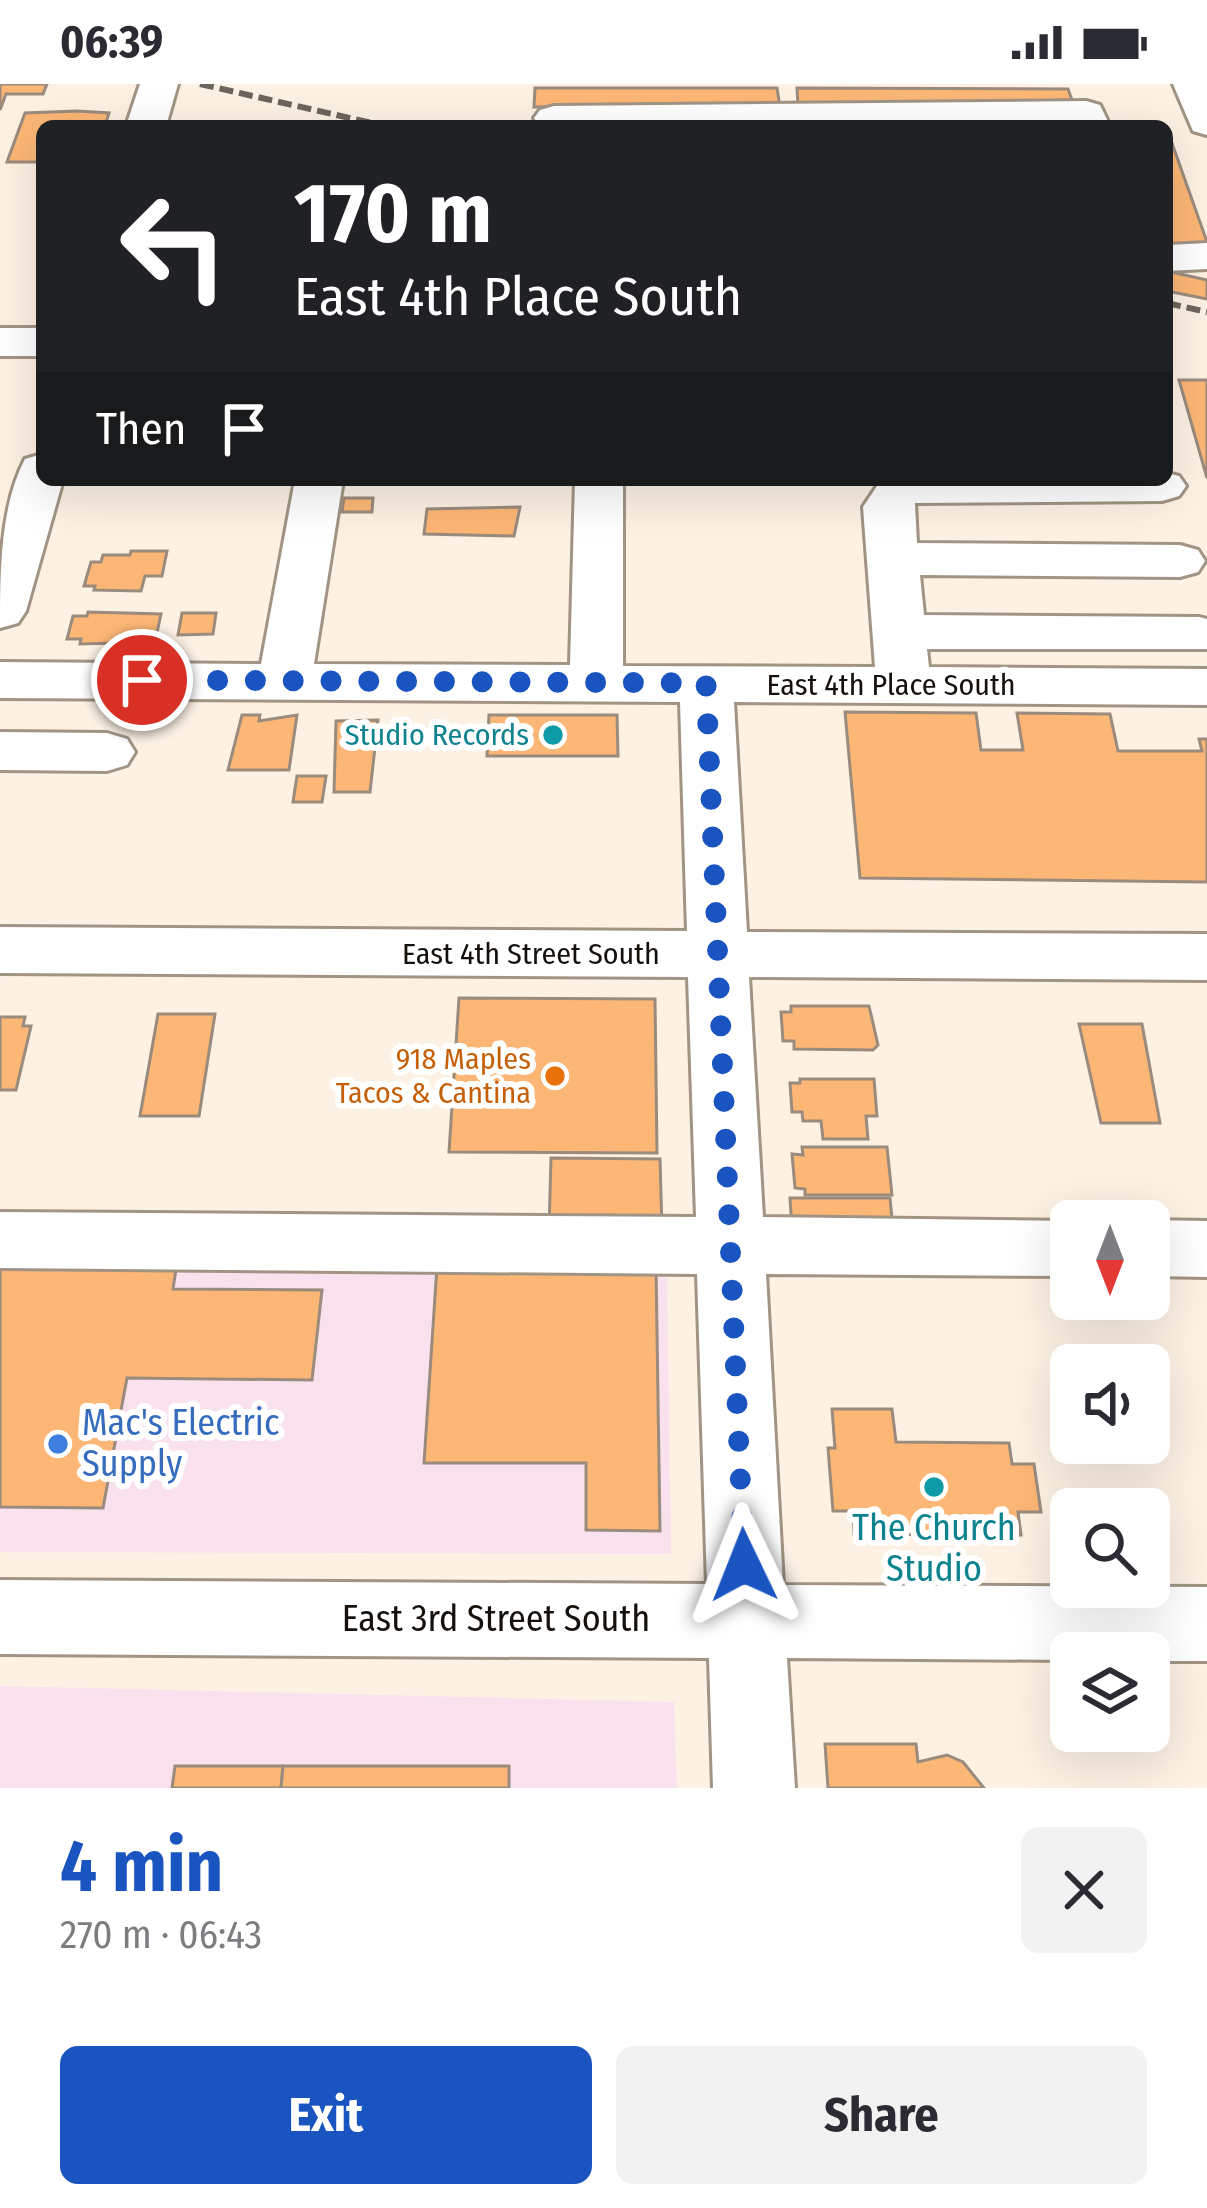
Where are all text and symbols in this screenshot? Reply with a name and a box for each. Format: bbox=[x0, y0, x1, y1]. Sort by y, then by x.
text: 06:39 bbox=[60, 15, 163, 69]
text: 170 m bbox=[294, 163, 492, 264]
icon: left bbox=[96, 168, 252, 324]
text: East 4th Place South bbox=[294, 265, 742, 329]
icon: arrive bbox=[211, 396, 277, 462]
text: Then bbox=[96, 402, 187, 456]
pin bbox=[91, 629, 193, 731]
icon: arrive bbox=[109, 647, 175, 713]
street label: East 4th Place South bbox=[766, 667, 1016, 703]
place label: Studio Records bbox=[345, 717, 529, 753]
marker: Studio Records bbox=[540, 722, 566, 748]
street label: East 4th Street South bbox=[402, 936, 660, 972]
place label: 918 Maples Tacos & Cantina bbox=[336, 1041, 531, 1111]
marker: 918 Maples Tacos & Cantina bbox=[542, 1063, 568, 1089]
north arrow bbox=[1050, 1200, 1170, 1320]
map controls bbox=[1050, 1200, 1170, 1752]
button: sound bbox=[1050, 1344, 1170, 1464]
place label: Mac's Electric Supply bbox=[82, 1401, 279, 1486]
marker: Mac's Electric Supply bbox=[45, 1431, 71, 1457]
marker: The Church Studio bbox=[921, 1474, 947, 1500]
button: search bbox=[1050, 1488, 1170, 1608]
position arrow bbox=[681, 1502, 807, 1628]
place label: The Church Studio bbox=[852, 1506, 1016, 1591]
street label: East 3rd Street South bbox=[342, 1597, 650, 1641]
button: layers bbox=[1050, 1632, 1170, 1752]
text: 4 min bbox=[60, 1824, 223, 1910]
button: close bbox=[1021, 1827, 1147, 1953]
text: 270 m · 06:43 bbox=[60, 1912, 262, 1958]
button: Exit bbox=[60, 2046, 592, 2184]
button: Share bbox=[616, 2046, 1147, 2184]

